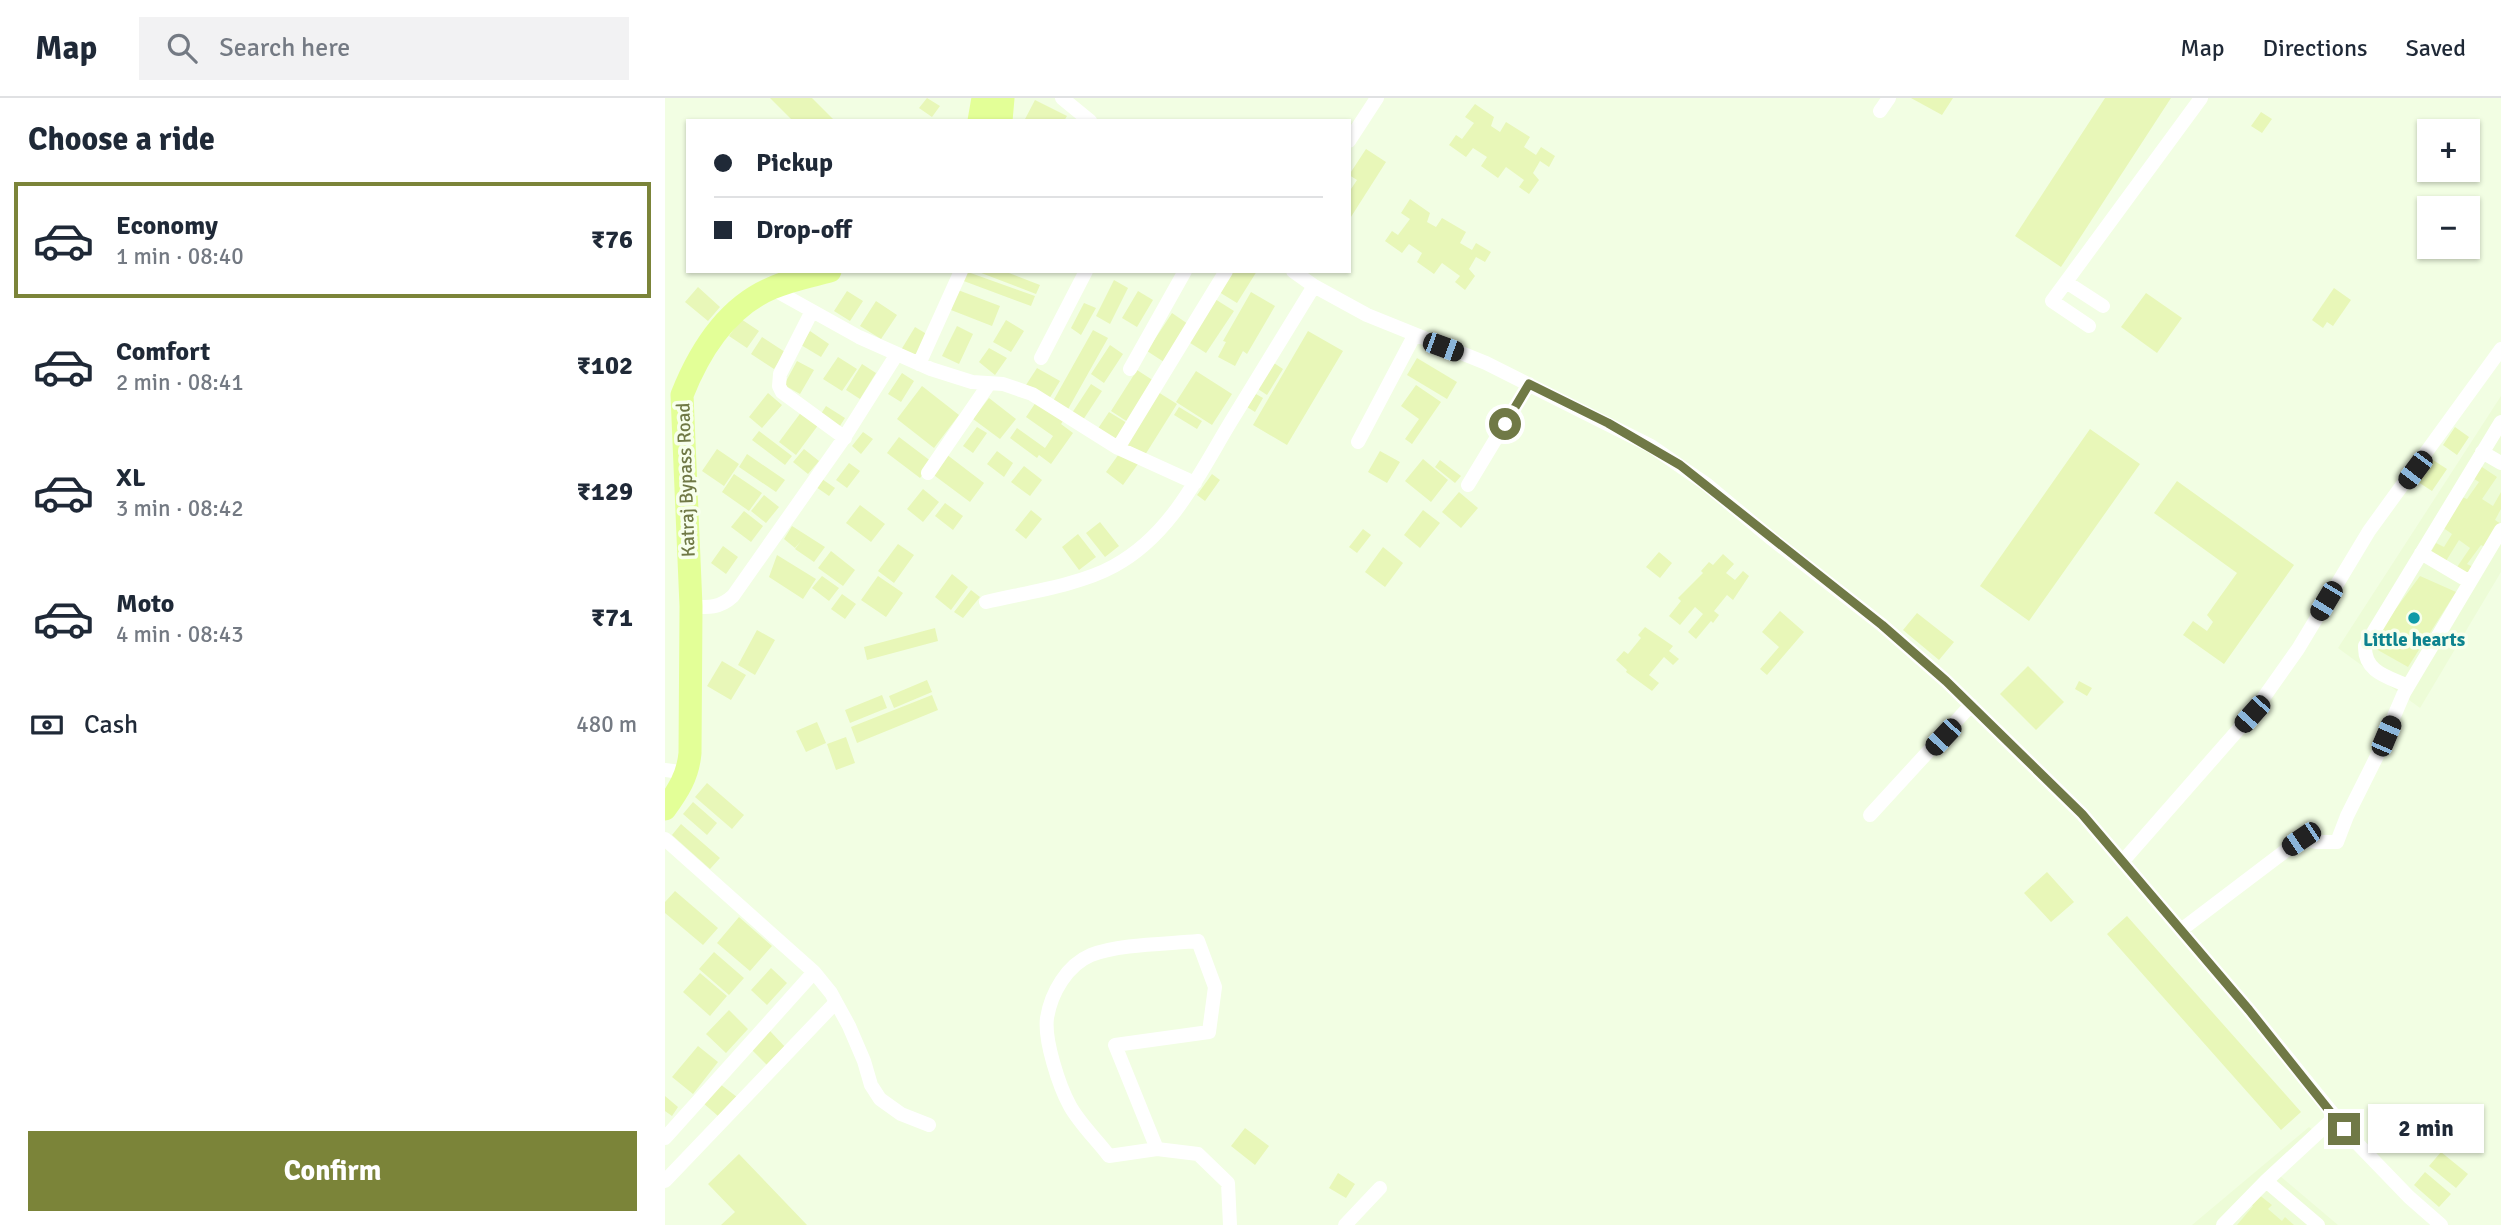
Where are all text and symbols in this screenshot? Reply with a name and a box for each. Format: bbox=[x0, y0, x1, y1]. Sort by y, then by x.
search box bbox=[139, 17, 629, 80]
text: Map bbox=[35, 28, 97, 69]
icon: search bbox=[163, 29, 201, 67]
text: Search here bbox=[219, 32, 350, 64]
text: Map bbox=[2180, 33, 2225, 63]
text: Directions bbox=[2263, 33, 2368, 63]
text: Saved bbox=[2406, 33, 2466, 63]
map controls bbox=[2417, 119, 2480, 259]
button: + bbox=[2417, 119, 2480, 182]
text: Choose a ride bbox=[28, 120, 215, 159]
text: Pickup bbox=[756, 147, 833, 179]
button: − bbox=[2417, 196, 2480, 259]
icon: car bbox=[32, 209, 95, 272]
text: Economy bbox=[116, 210, 218, 242]
text: Drop-off bbox=[756, 214, 852, 246]
text: ₹76 bbox=[591, 224, 633, 256]
text: 1 min · 08:40 bbox=[116, 242, 244, 271]
car bbox=[1420, 330, 1467, 364]
icon: car bbox=[32, 335, 95, 398]
text: Comfort bbox=[116, 336, 210, 368]
text: ₹102 bbox=[577, 350, 633, 382]
text: 2 min · 08:41 bbox=[116, 368, 244, 397]
street label: Katraj Bypass Road bbox=[671, 402, 701, 558]
route start bbox=[1489, 408, 1521, 440]
car bbox=[2394, 447, 2437, 493]
icon: car bbox=[32, 461, 95, 524]
text: XL bbox=[116, 462, 146, 494]
text: ₹129 bbox=[577, 476, 633, 508]
text: 3 min · 08:42 bbox=[116, 494, 244, 523]
car bbox=[2307, 578, 2346, 624]
icon: car bbox=[32, 587, 95, 650]
text: Moto bbox=[116, 588, 174, 620]
text: ₹71 bbox=[591, 602, 633, 634]
marker: Little hearts bbox=[2406, 610, 2422, 626]
text: 4 min · 08:43 bbox=[116, 620, 244, 649]
place label: Little hearts bbox=[2363, 628, 2465, 652]
car bbox=[2231, 691, 2274, 737]
icon: cash bbox=[28, 706, 66, 744]
text: Cash bbox=[84, 709, 138, 741]
text: 480 m bbox=[576, 710, 637, 739]
car bbox=[2369, 713, 2404, 759]
car bbox=[1921, 714, 1966, 760]
car bbox=[2278, 819, 2325, 859]
callout: 2 min bbox=[2369, 1104, 2484, 1154]
route end bbox=[2328, 1113, 2360, 1145]
text: 2 min bbox=[2398, 1114, 2454, 1143]
button: Confirm bbox=[28, 1131, 637, 1211]

